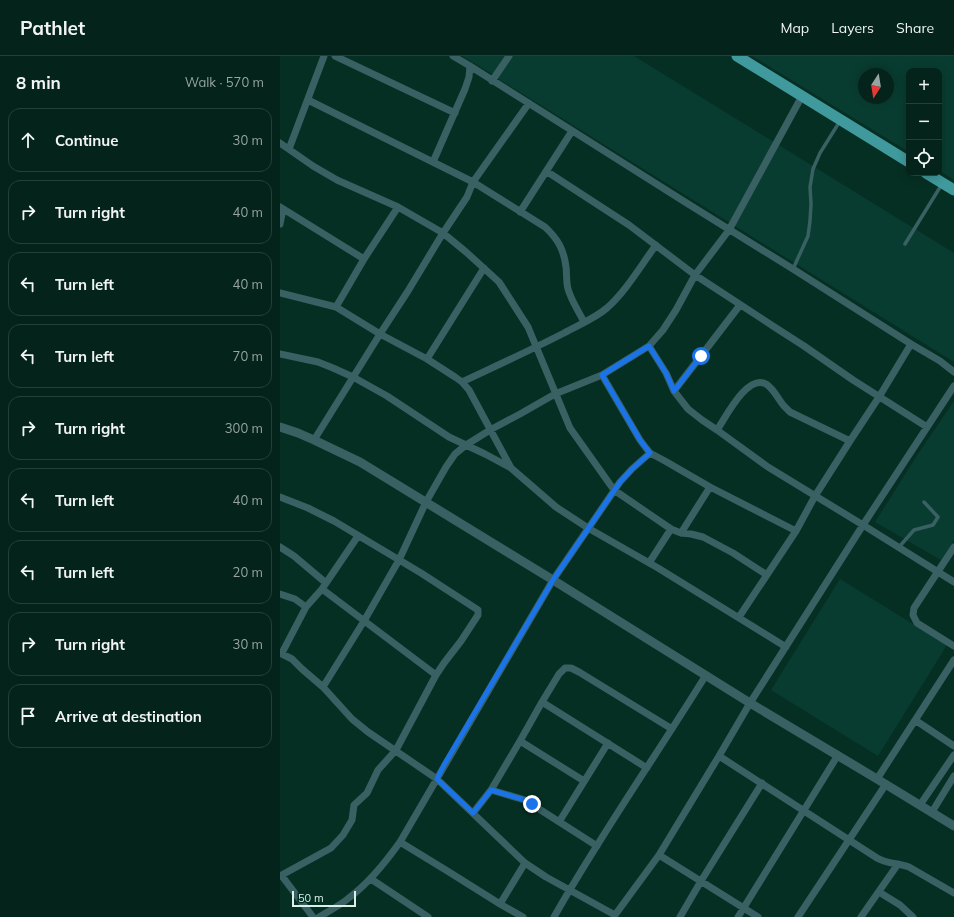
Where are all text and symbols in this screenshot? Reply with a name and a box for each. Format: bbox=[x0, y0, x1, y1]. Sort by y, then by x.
text: Pathlet bbox=[20, 16, 85, 40]
text: Map bbox=[780, 19, 809, 37]
text: Layers bbox=[831, 19, 874, 37]
text: Share bbox=[896, 19, 934, 37]
north arrow bbox=[858, 68, 894, 104]
map controls bbox=[906, 68, 942, 176]
button: + bbox=[906, 68, 942, 104]
text: 8 min bbox=[16, 72, 61, 93]
text: Walk · 570 m bbox=[185, 74, 264, 90]
button: − bbox=[906, 104, 942, 140]
icon: ahead bbox=[17, 129, 39, 151]
text: Continue bbox=[55, 131, 118, 150]
text: 30 m bbox=[233, 132, 263, 148]
button: locate bbox=[906, 140, 942, 176]
icon: right bbox=[17, 201, 39, 223]
text: Turn right bbox=[55, 203, 125, 222]
text: 40 m bbox=[233, 204, 263, 220]
icon: left bbox=[17, 273, 39, 295]
text: Turn left bbox=[55, 275, 114, 294]
text: 40 m bbox=[233, 276, 263, 292]
icon: left bbox=[17, 345, 39, 367]
text: Turn left bbox=[55, 347, 114, 366]
route start bbox=[692, 347, 710, 365]
text: 70 m bbox=[233, 348, 263, 364]
icon: right bbox=[17, 417, 39, 439]
text: Turn right bbox=[55, 419, 125, 438]
text: 300 m bbox=[225, 420, 263, 436]
icon: left bbox=[17, 489, 39, 511]
text: Turn left bbox=[55, 491, 114, 510]
text: 40 m bbox=[233, 492, 263, 508]
icon: left bbox=[17, 561, 39, 583]
text: Turn left bbox=[55, 563, 114, 582]
text: 20 m bbox=[233, 564, 263, 580]
icon: right bbox=[17, 633, 39, 655]
text: Turn right bbox=[55, 635, 125, 654]
text: 30 m bbox=[233, 636, 263, 652]
icon: arrive bbox=[17, 705, 39, 727]
text: Arrive at destination bbox=[55, 707, 202, 726]
route end bbox=[523, 795, 541, 813]
scale bar bbox=[292, 889, 356, 908]
text: 50 m bbox=[298, 891, 324, 905]

